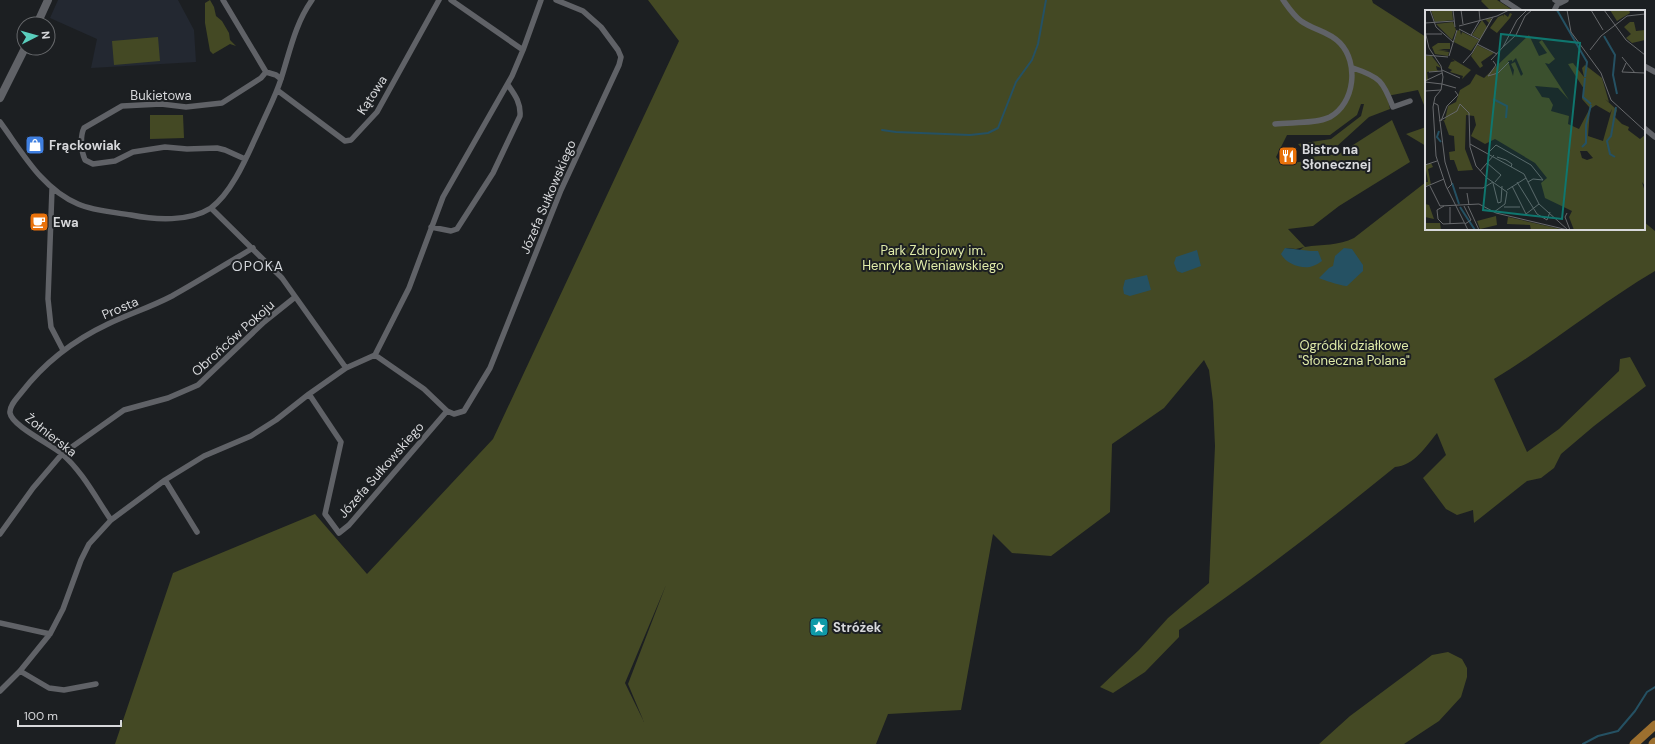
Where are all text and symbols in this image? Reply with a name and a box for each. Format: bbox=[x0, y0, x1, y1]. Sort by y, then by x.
inset map bbox=[1425, 10, 1645, 230]
north arrow bbox=[16, 16, 56, 56]
text: N bbox=[39, 30, 53, 40]
street label: Kątowa bbox=[353, 72, 391, 118]
street label: Bukietowa bbox=[130, 87, 192, 104]
shop icon: Frąckowiak bbox=[24, 134, 46, 156]
place label: Frąckowiak bbox=[49, 137, 122, 154]
street label: Józefa Sułkowskiego bbox=[516, 137, 580, 257]
place label: Bistro na Słonecznej bbox=[1302, 141, 1371, 173]
restaurant icon: Bistro na Słonecznej bbox=[1277, 145, 1299, 167]
cafe icon: Ewa bbox=[28, 211, 50, 233]
place label: Ewa bbox=[53, 214, 79, 231]
park label: Park Zdrojowy im. Henryka Wieniawskiego bbox=[862, 242, 1004, 274]
district label: OPOKA bbox=[232, 257, 284, 275]
street label: Prosta bbox=[99, 293, 141, 323]
street label: Obrońców Pokoju bbox=[188, 296, 278, 380]
park label: Ogródki działkowe "Słoneczna Polana" bbox=[1298, 337, 1410, 369]
street label: Żołnierska bbox=[22, 410, 80, 460]
street label: Józefa Sułkowskiego bbox=[334, 418, 428, 522]
place icon: Stróżek bbox=[808, 616, 830, 638]
place label: Stróżek bbox=[833, 619, 882, 636]
scale bar bbox=[18, 702, 121, 728]
text: 100 m bbox=[24, 708, 58, 724]

